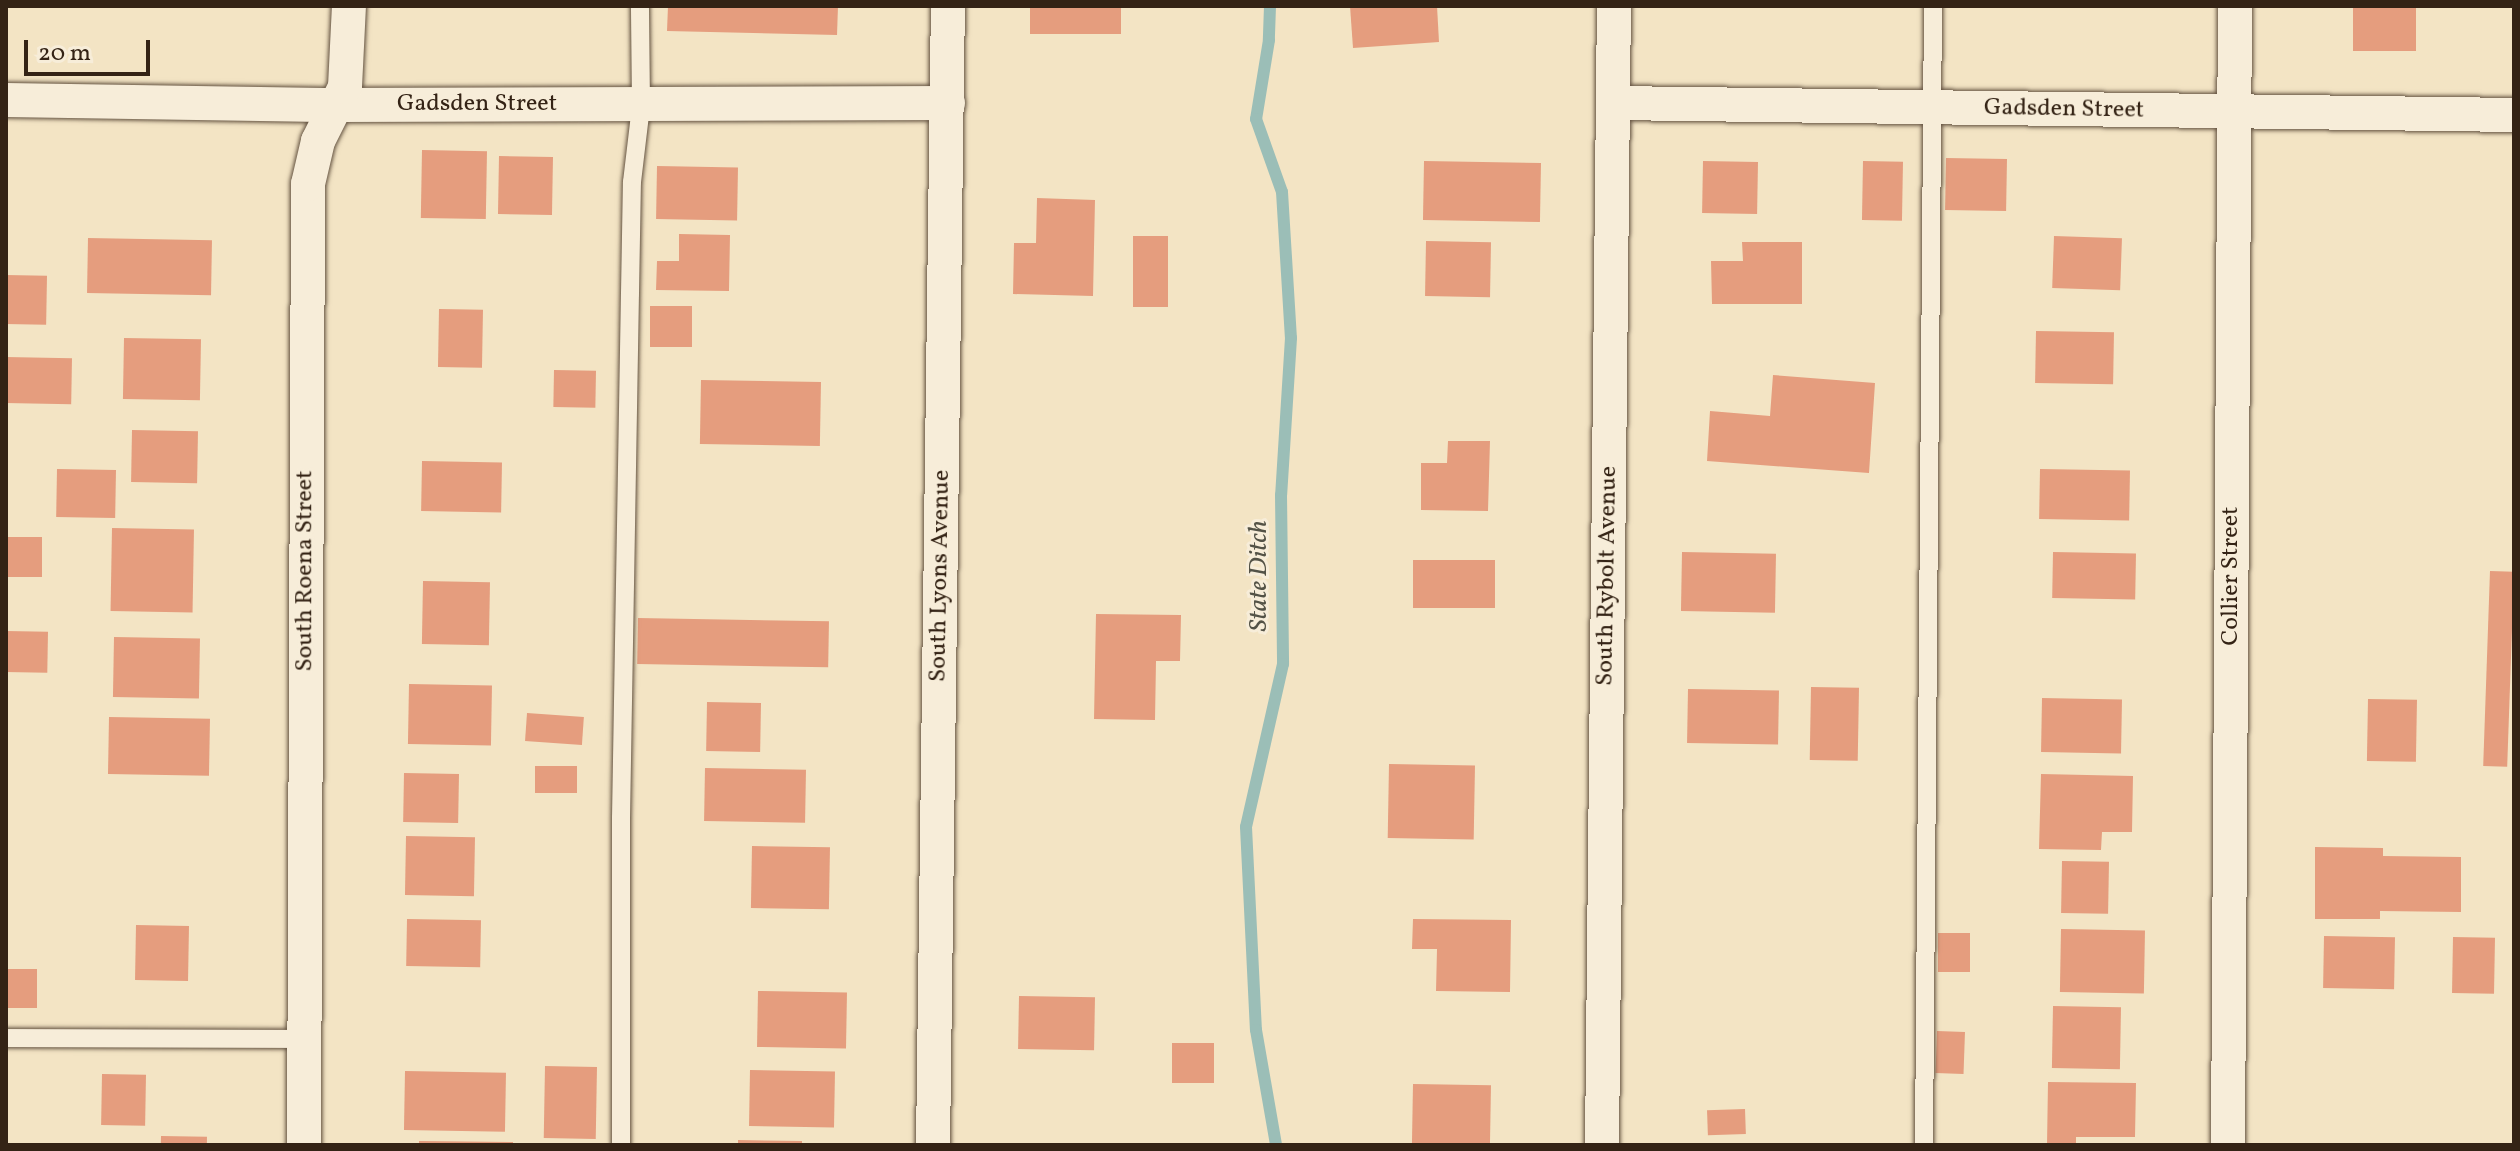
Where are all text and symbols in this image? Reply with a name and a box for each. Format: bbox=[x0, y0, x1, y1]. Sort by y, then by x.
scale bar bbox=[28, 24, 154, 74]
text: 20 m bbox=[38, 37, 91, 71]
street label: Gadsden Street bbox=[397, 91, 557, 119]
street label: Gadsden Street bbox=[1984, 94, 2144, 126]
street label: South Rybolt Avenue bbox=[1592, 466, 1624, 686]
street label: South Roena Street bbox=[292, 470, 320, 672]
street label: South Lyons Avenue bbox=[925, 470, 957, 682]
street label: Collier Street bbox=[2218, 507, 2246, 645]
water label: State Ditch bbox=[1244, 520, 1276, 632]

